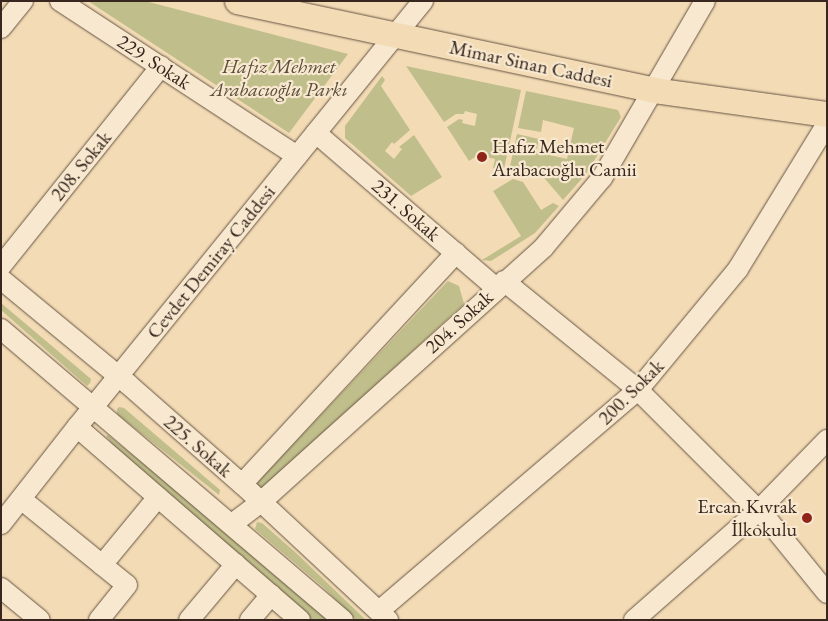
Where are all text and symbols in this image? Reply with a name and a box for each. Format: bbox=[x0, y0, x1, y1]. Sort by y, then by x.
street label: 229. Sokak bbox=[113, 29, 195, 95]
street label: Mimar Sinan Caddesi bbox=[447, 35, 615, 93]
park label: Hafız Mehmet Arabacıoğlu Parkı bbox=[210, 54, 348, 101]
street label: 208. Sokak bbox=[46, 126, 116, 206]
place label: Hafız Mehmet Arabacıoğlu Camii bbox=[492, 134, 637, 181]
marker: Hafız Mehmet Arabacıoğlu Camii bbox=[476, 151, 488, 163]
street label: 231. Sokak bbox=[367, 174, 445, 246]
street label: Cevdet Demiray Caddesi bbox=[142, 180, 280, 344]
street label: 204. Sokak bbox=[420, 285, 498, 359]
street label: 200. Sokak bbox=[593, 354, 669, 430]
street label: 225. Sokak bbox=[159, 410, 237, 482]
place label: Ercan Kıvrak İlkokulu bbox=[697, 494, 797, 541]
marker: Ercan Kıvrak İlkokulu bbox=[801, 512, 813, 524]

